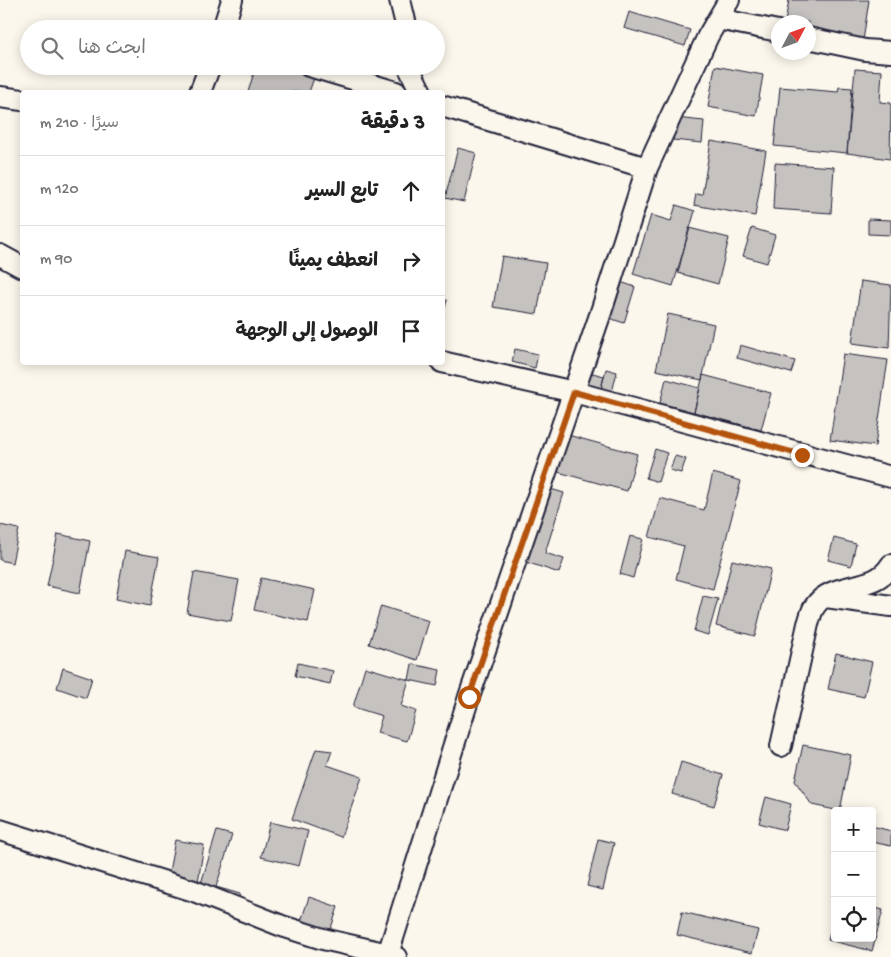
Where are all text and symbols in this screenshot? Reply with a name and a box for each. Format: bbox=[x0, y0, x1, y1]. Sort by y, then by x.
north arrow bbox=[771, 15, 816, 60]
search box bbox=[20, 20, 445, 75]
icon: search bbox=[38, 34, 66, 62]
text: ابحث هنا bbox=[78, 38, 146, 61]
text: 3 دقيقة bbox=[361, 112, 425, 137]
text: سيرًا · 210 m bbox=[40, 115, 119, 134]
icon: ahead bbox=[397, 177, 425, 205]
text: 120 m bbox=[40, 181, 79, 200]
text: تابع السير bbox=[306, 181, 378, 204]
icon: right bbox=[397, 247, 425, 275]
text: 90 m bbox=[40, 251, 72, 270]
text: انعطف يمينًا bbox=[289, 251, 378, 274]
icon: arrive bbox=[397, 317, 425, 345]
text: الوصول إلى الوجهة bbox=[235, 321, 378, 344]
route end bbox=[791, 444, 814, 467]
route start bbox=[458, 686, 481, 709]
map controls bbox=[831, 807, 876, 942]
button: + bbox=[831, 807, 876, 852]
button: − bbox=[831, 852, 876, 897]
button: locate bbox=[831, 897, 876, 942]

